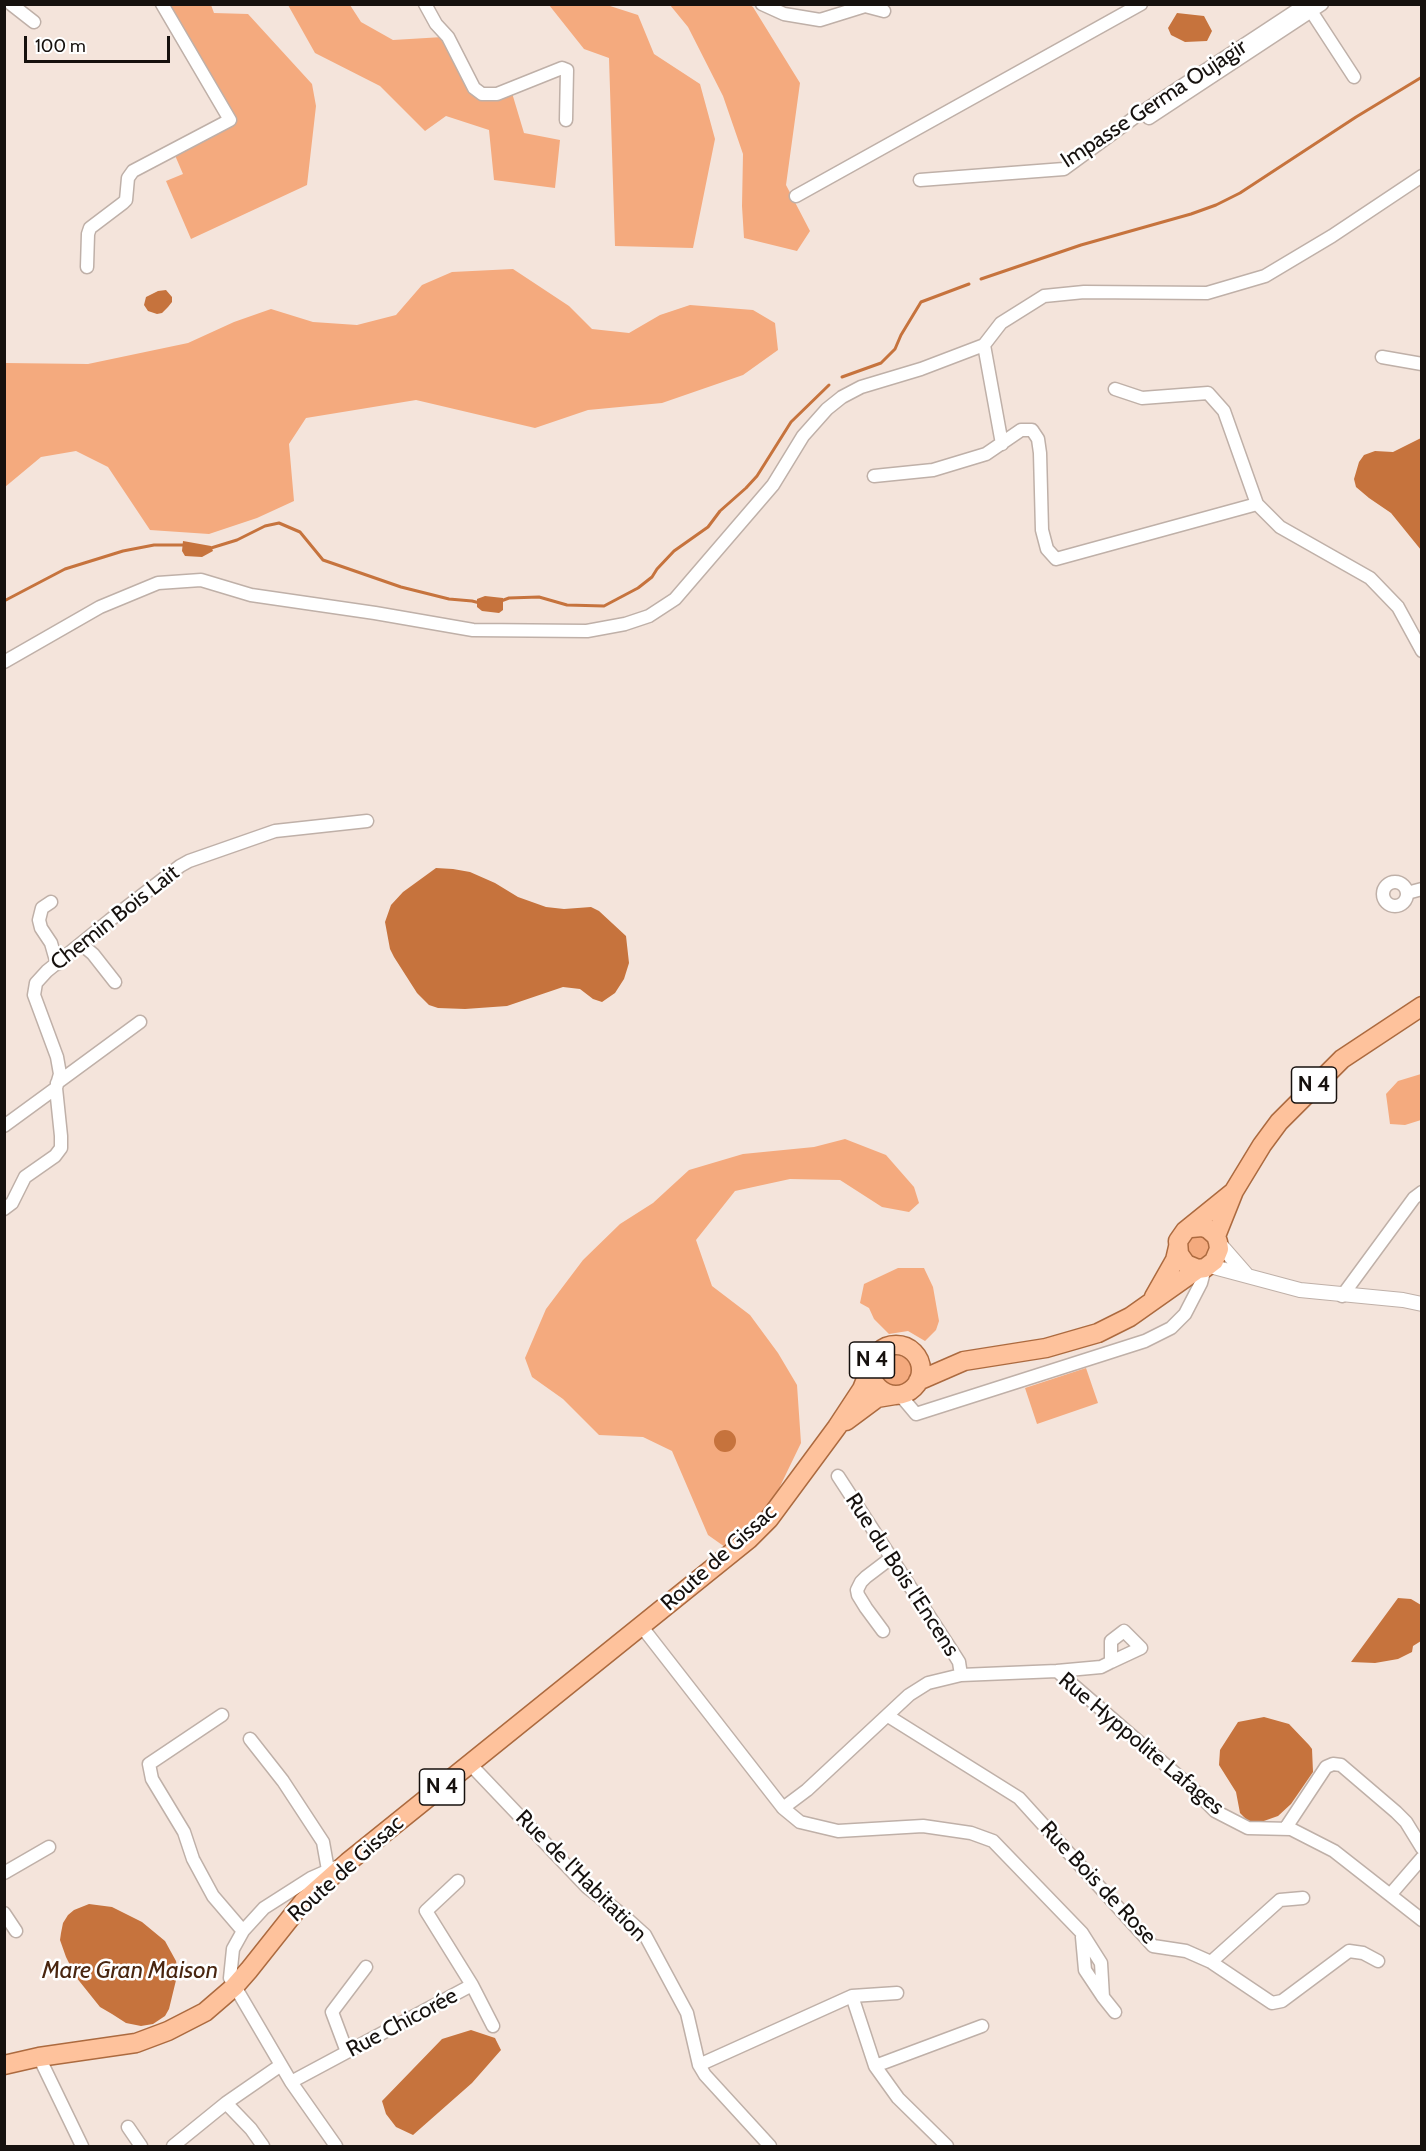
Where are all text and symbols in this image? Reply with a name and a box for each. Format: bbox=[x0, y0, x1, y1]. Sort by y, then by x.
scale bar bbox=[27, 24, 172, 62]
street label: Impasse Germa Oujagir bbox=[1056, 34, 1252, 174]
text: 100 m bbox=[35, 35, 86, 57]
street label: Chemin Bois Lait bbox=[46, 860, 184, 976]
road number: N 4 bbox=[1292, 1067, 1336, 1103]
road number: N 4 bbox=[850, 1342, 894, 1378]
street label: Rue du Bois l'Encens bbox=[839, 1489, 965, 1661]
street label: Route de Gissac bbox=[656, 1499, 782, 1617]
street label: Rue Hyppolite Lafages bbox=[1053, 1667, 1229, 1821]
road number: N 4 bbox=[420, 1769, 464, 1805]
street label: Rue de l'Habitation bbox=[510, 1805, 652, 1947]
street label: Route de Gissac bbox=[283, 1810, 409, 1928]
street label: Rue Bois de Rose bbox=[1034, 1816, 1162, 1950]
water label: Mare Gran Maison bbox=[42, 1957, 218, 1985]
street label: Rue Chicorée bbox=[342, 1983, 462, 2063]

